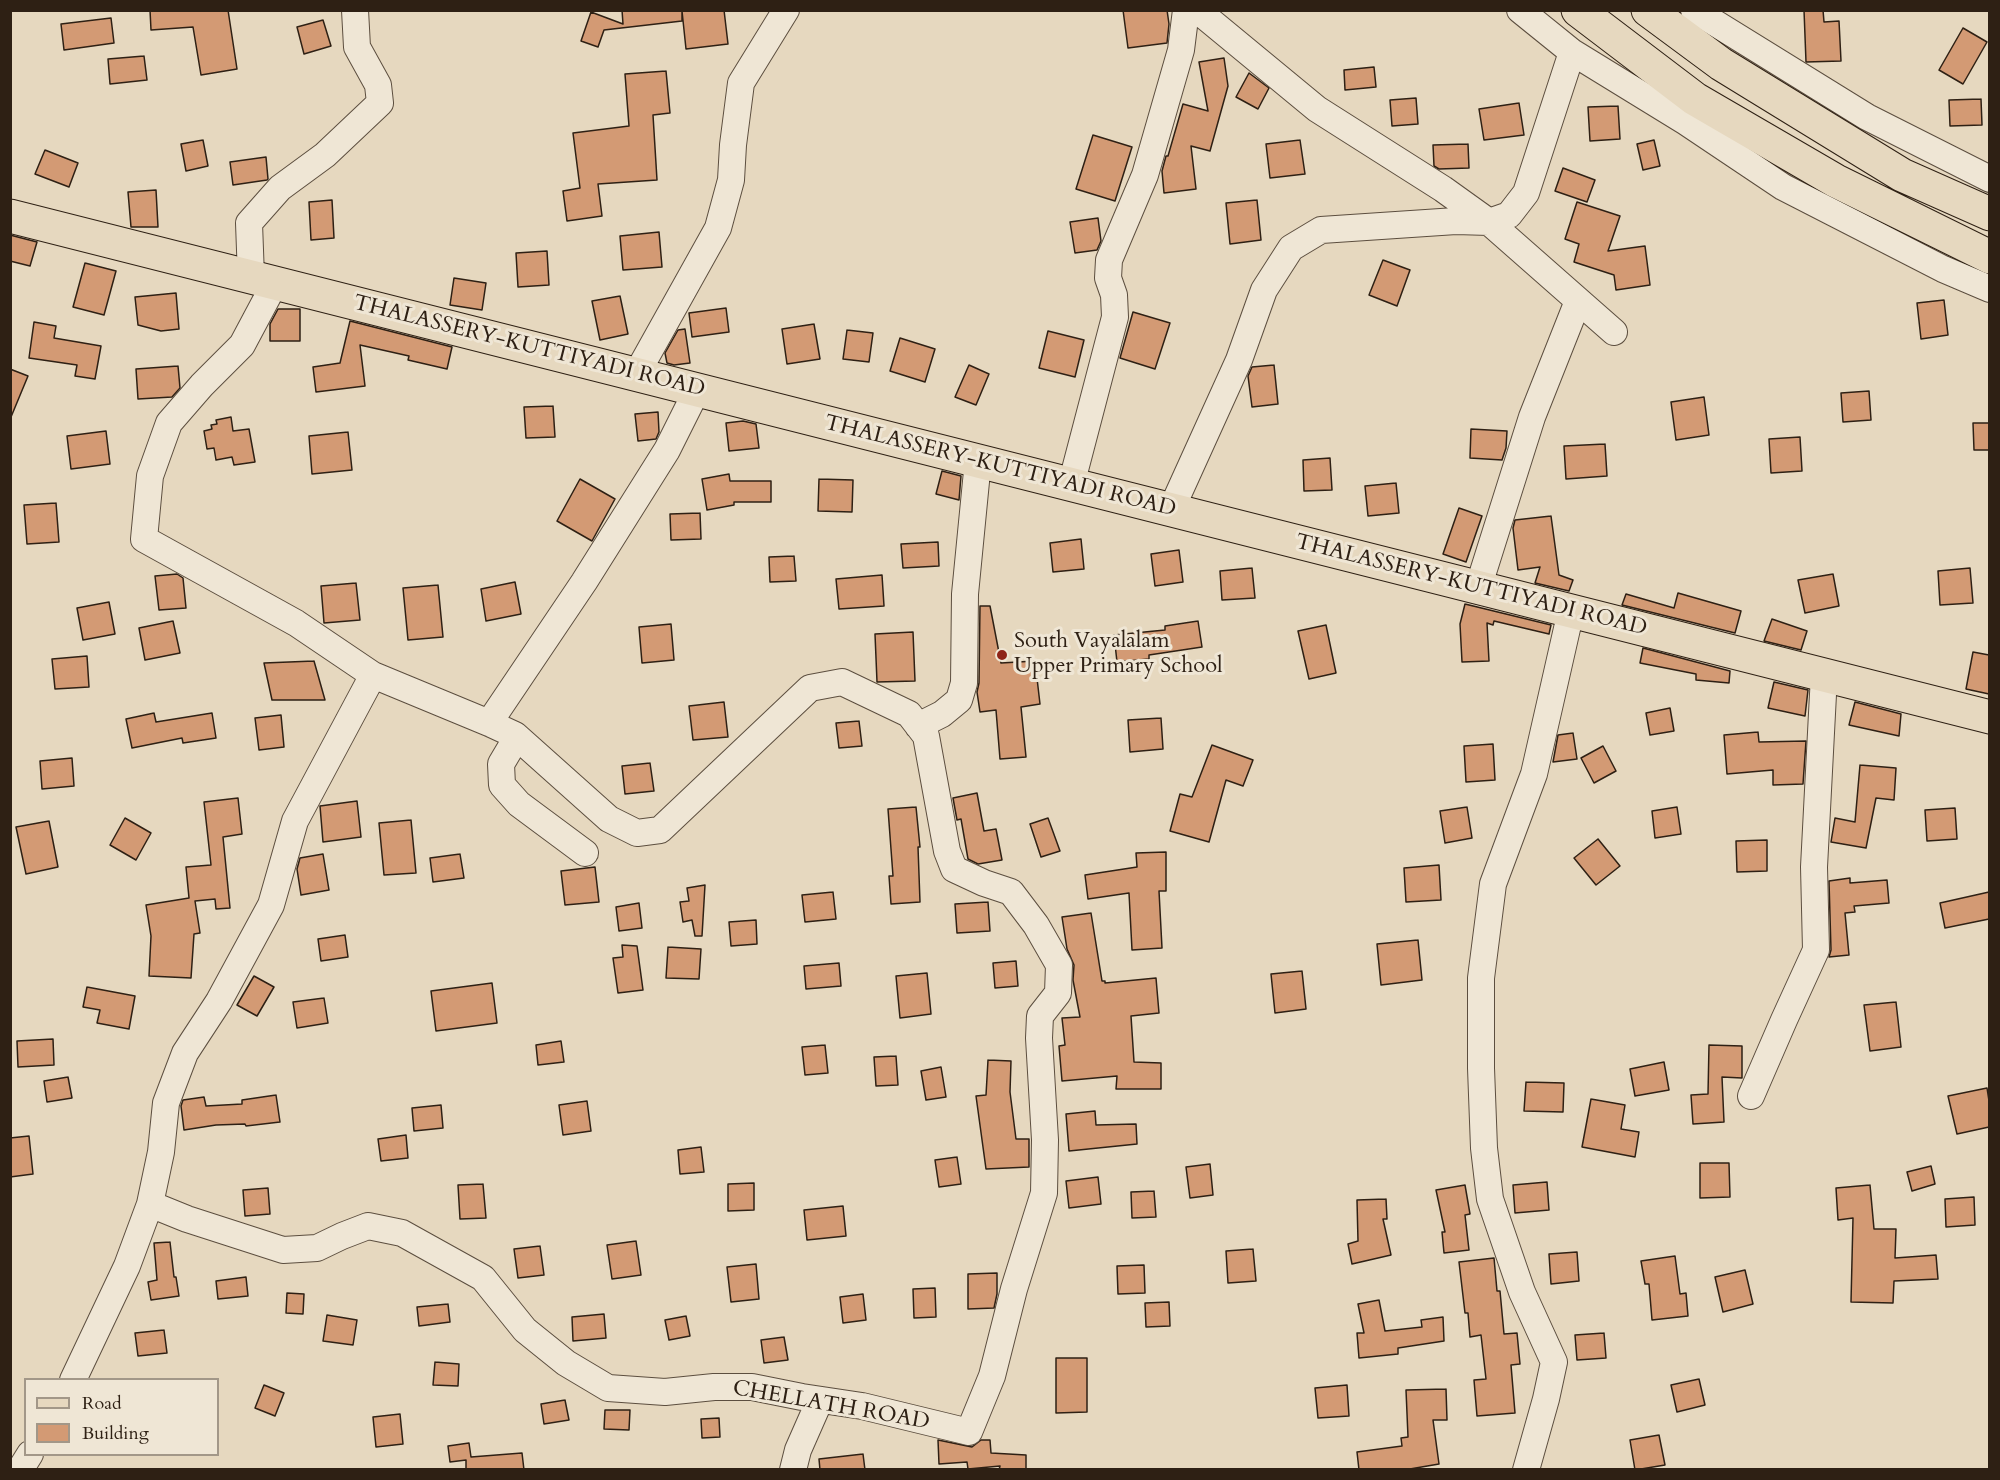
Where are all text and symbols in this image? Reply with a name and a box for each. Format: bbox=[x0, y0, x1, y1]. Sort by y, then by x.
street label: THALASSERY-KUTTIYADI ROAD bbox=[350, 290, 708, 404]
street label: THALASSERY-KUTTIYADI ROAD bbox=[821, 410, 1179, 524]
street label: THALASSERY-KUTTIYADI ROAD bbox=[1292, 529, 1650, 643]
place label: South Vayalalam Upper Primary School bbox=[1014, 629, 1223, 680]
marker: South Vayalalam Upper Primary School bbox=[995, 648, 1009, 662]
street label: CHELLATH ROAD bbox=[731, 1376, 931, 1436]
legend bbox=[24, 1378, 219, 1456]
text: Road bbox=[82, 1391, 122, 1416]
text: Building bbox=[82, 1421, 149, 1446]

